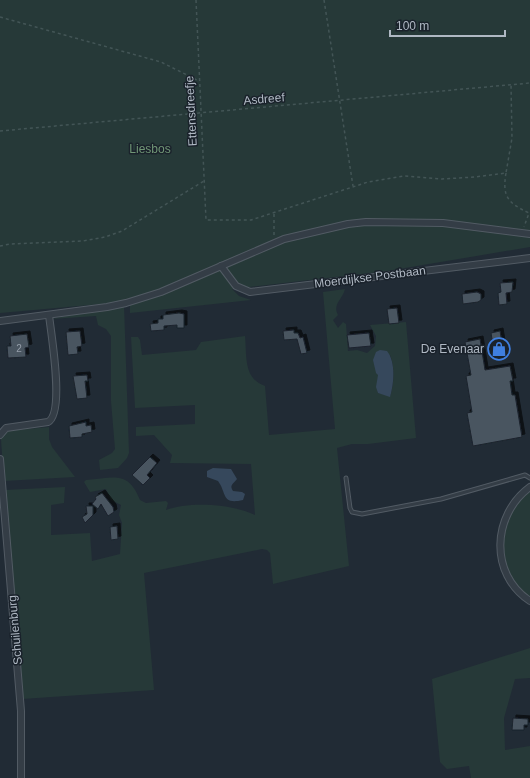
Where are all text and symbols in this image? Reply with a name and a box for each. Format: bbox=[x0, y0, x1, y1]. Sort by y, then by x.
scale bar bbox=[390, 12, 505, 38]
text: 100 m bbox=[396, 19, 429, 33]
street label: Ettensdreefje bbox=[182, 75, 200, 147]
street label: Asdreef bbox=[243, 90, 286, 108]
park label: Liesbos bbox=[129, 142, 171, 156]
street label: Moerdijkse Postbaan bbox=[314, 263, 426, 291]
shop icon: De Evenaar bbox=[486, 336, 512, 362]
place label: De Evenaar bbox=[421, 342, 484, 356]
house number: 2 bbox=[16, 343, 22, 354]
street label: Schuilenburg bbox=[5, 594, 25, 666]

